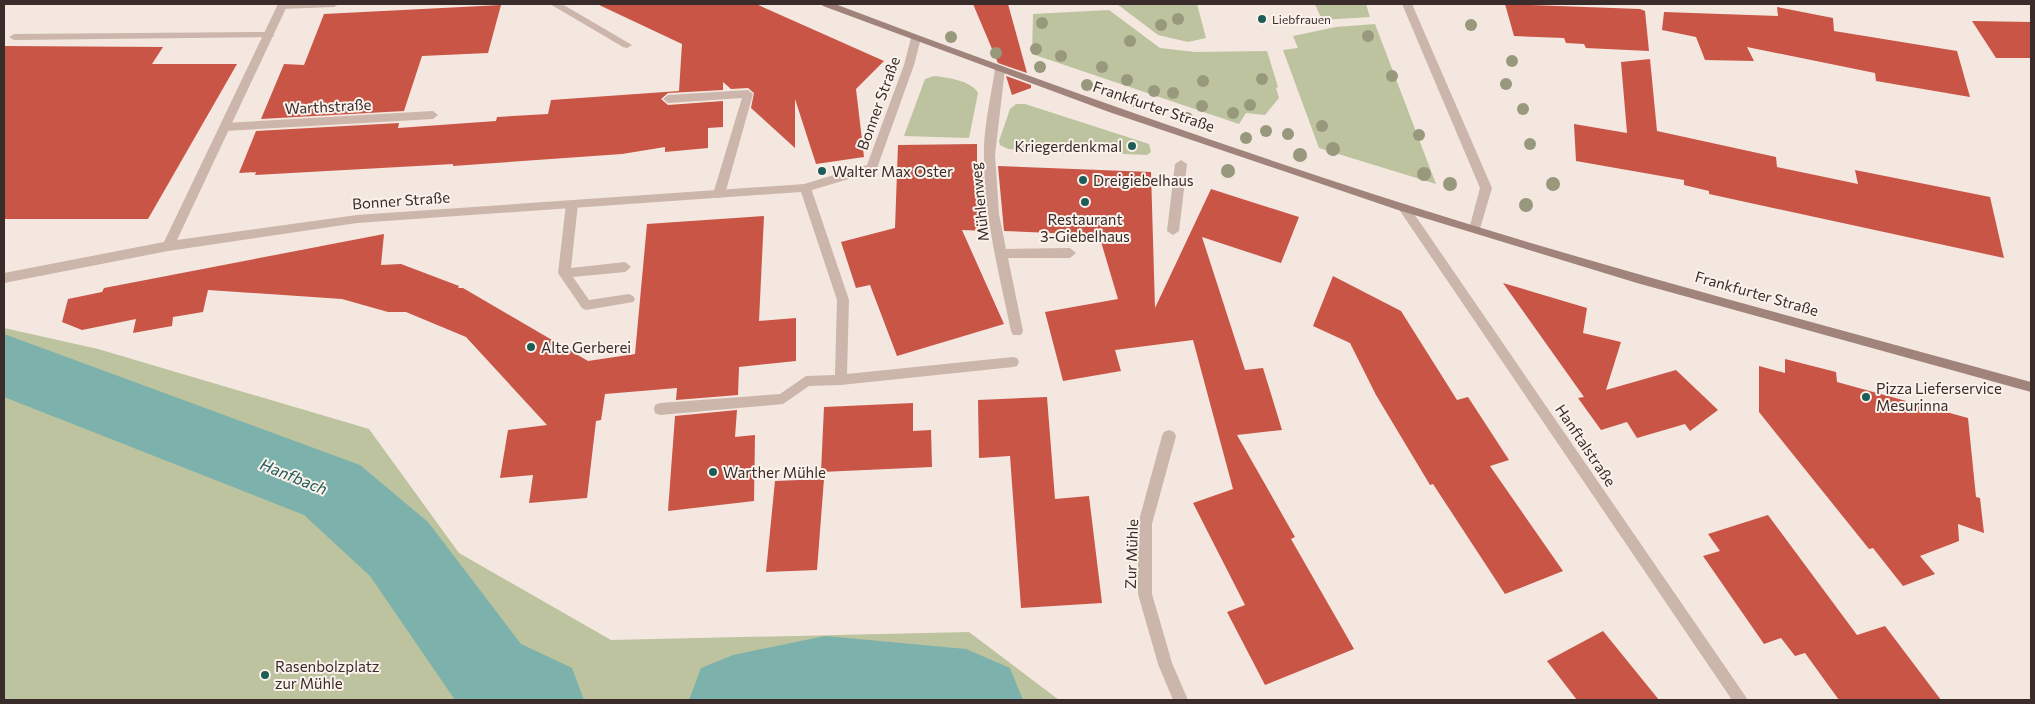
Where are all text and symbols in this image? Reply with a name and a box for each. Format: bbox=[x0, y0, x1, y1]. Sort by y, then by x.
place label: Liebfrauen bbox=[1272, 12, 1331, 26]
marker: Liebfrauen bbox=[1256, 13, 1268, 25]
street label: Bonner Straße bbox=[853, 54, 903, 152]
street label: Frankfurter Straße bbox=[1091, 77, 1217, 135]
street label: Warthstraße bbox=[284, 95, 372, 117]
place label: Kriegerdenkmal bbox=[1015, 137, 1122, 155]
marker: Kriegerdenkmal bbox=[1126, 140, 1138, 152]
place label: Walter Max Oster bbox=[832, 162, 953, 180]
street label: Mühlenweg bbox=[966, 162, 992, 242]
marker: Walter Max Oster bbox=[816, 165, 828, 177]
place label: Dreigiebelhaus bbox=[1093, 171, 1194, 189]
marker: Dreigiebelhaus bbox=[1077, 174, 1089, 186]
street label: Bonner Straße bbox=[351, 188, 451, 212]
marker: Restaurant 3-Giebelhaus bbox=[1079, 196, 1091, 208]
place label: Restaurant 3-Giebelhaus bbox=[1040, 210, 1130, 245]
street label: Frankfurter Straße bbox=[1693, 267, 1821, 319]
place label: Alte Gerberei bbox=[541, 338, 631, 356]
marker: Alte Gerberei bbox=[525, 341, 537, 353]
place label: Pizza Lieferservice Mesurinna bbox=[1876, 379, 2002, 414]
marker: Pizza Lieferservice Mesurinna bbox=[1860, 391, 1872, 403]
street label: Hanftalstraße bbox=[1552, 401, 1620, 489]
water label: Hanfbach bbox=[258, 454, 330, 498]
place label: Warther Mühle bbox=[723, 463, 826, 481]
marker: Warther Mühle bbox=[707, 466, 719, 478]
street label: Zur Mühle bbox=[1121, 518, 1141, 589]
place label: Rasenbolzplatz zur Mühle bbox=[275, 657, 379, 692]
marker: Rasenbolzplatz zur Mühle bbox=[259, 669, 271, 681]

